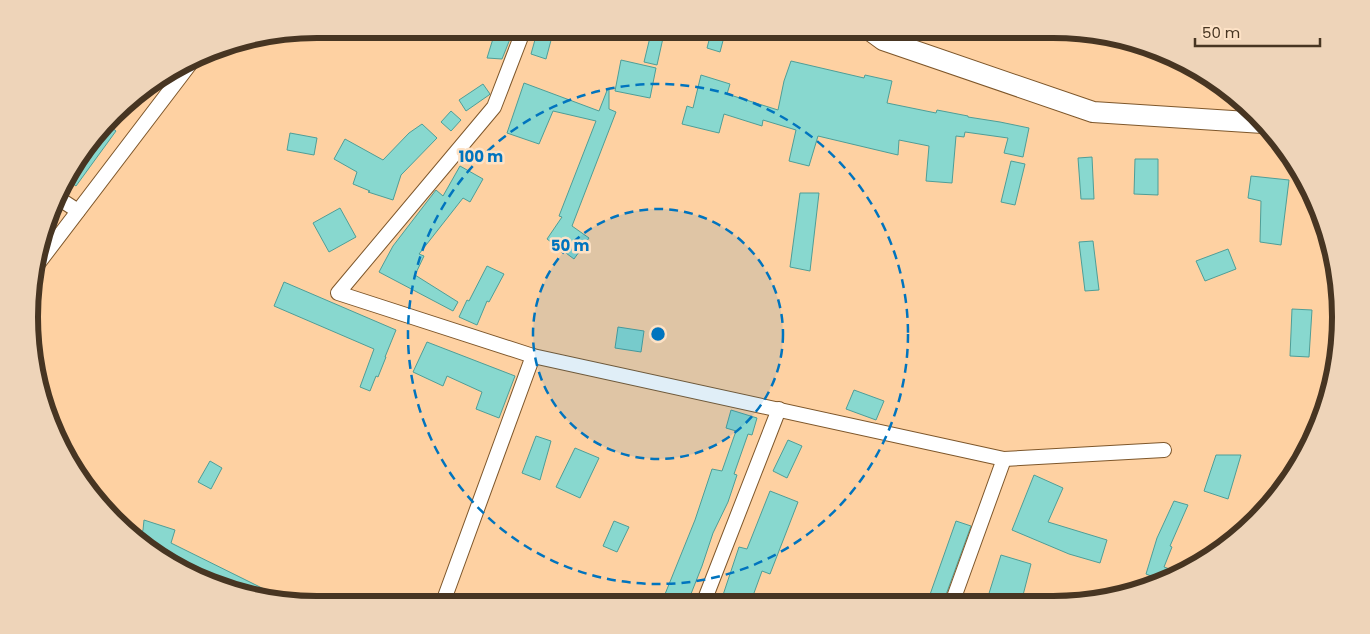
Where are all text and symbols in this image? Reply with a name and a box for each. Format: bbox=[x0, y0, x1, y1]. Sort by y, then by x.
scale bar bbox=[1195, 15, 1320, 47]
text: 50 m bbox=[1202, 22, 1240, 43]
text: 100 m bbox=[459, 146, 503, 167]
text: 50 m bbox=[551, 235, 589, 256]
centre of rings bbox=[649, 325, 667, 343]

